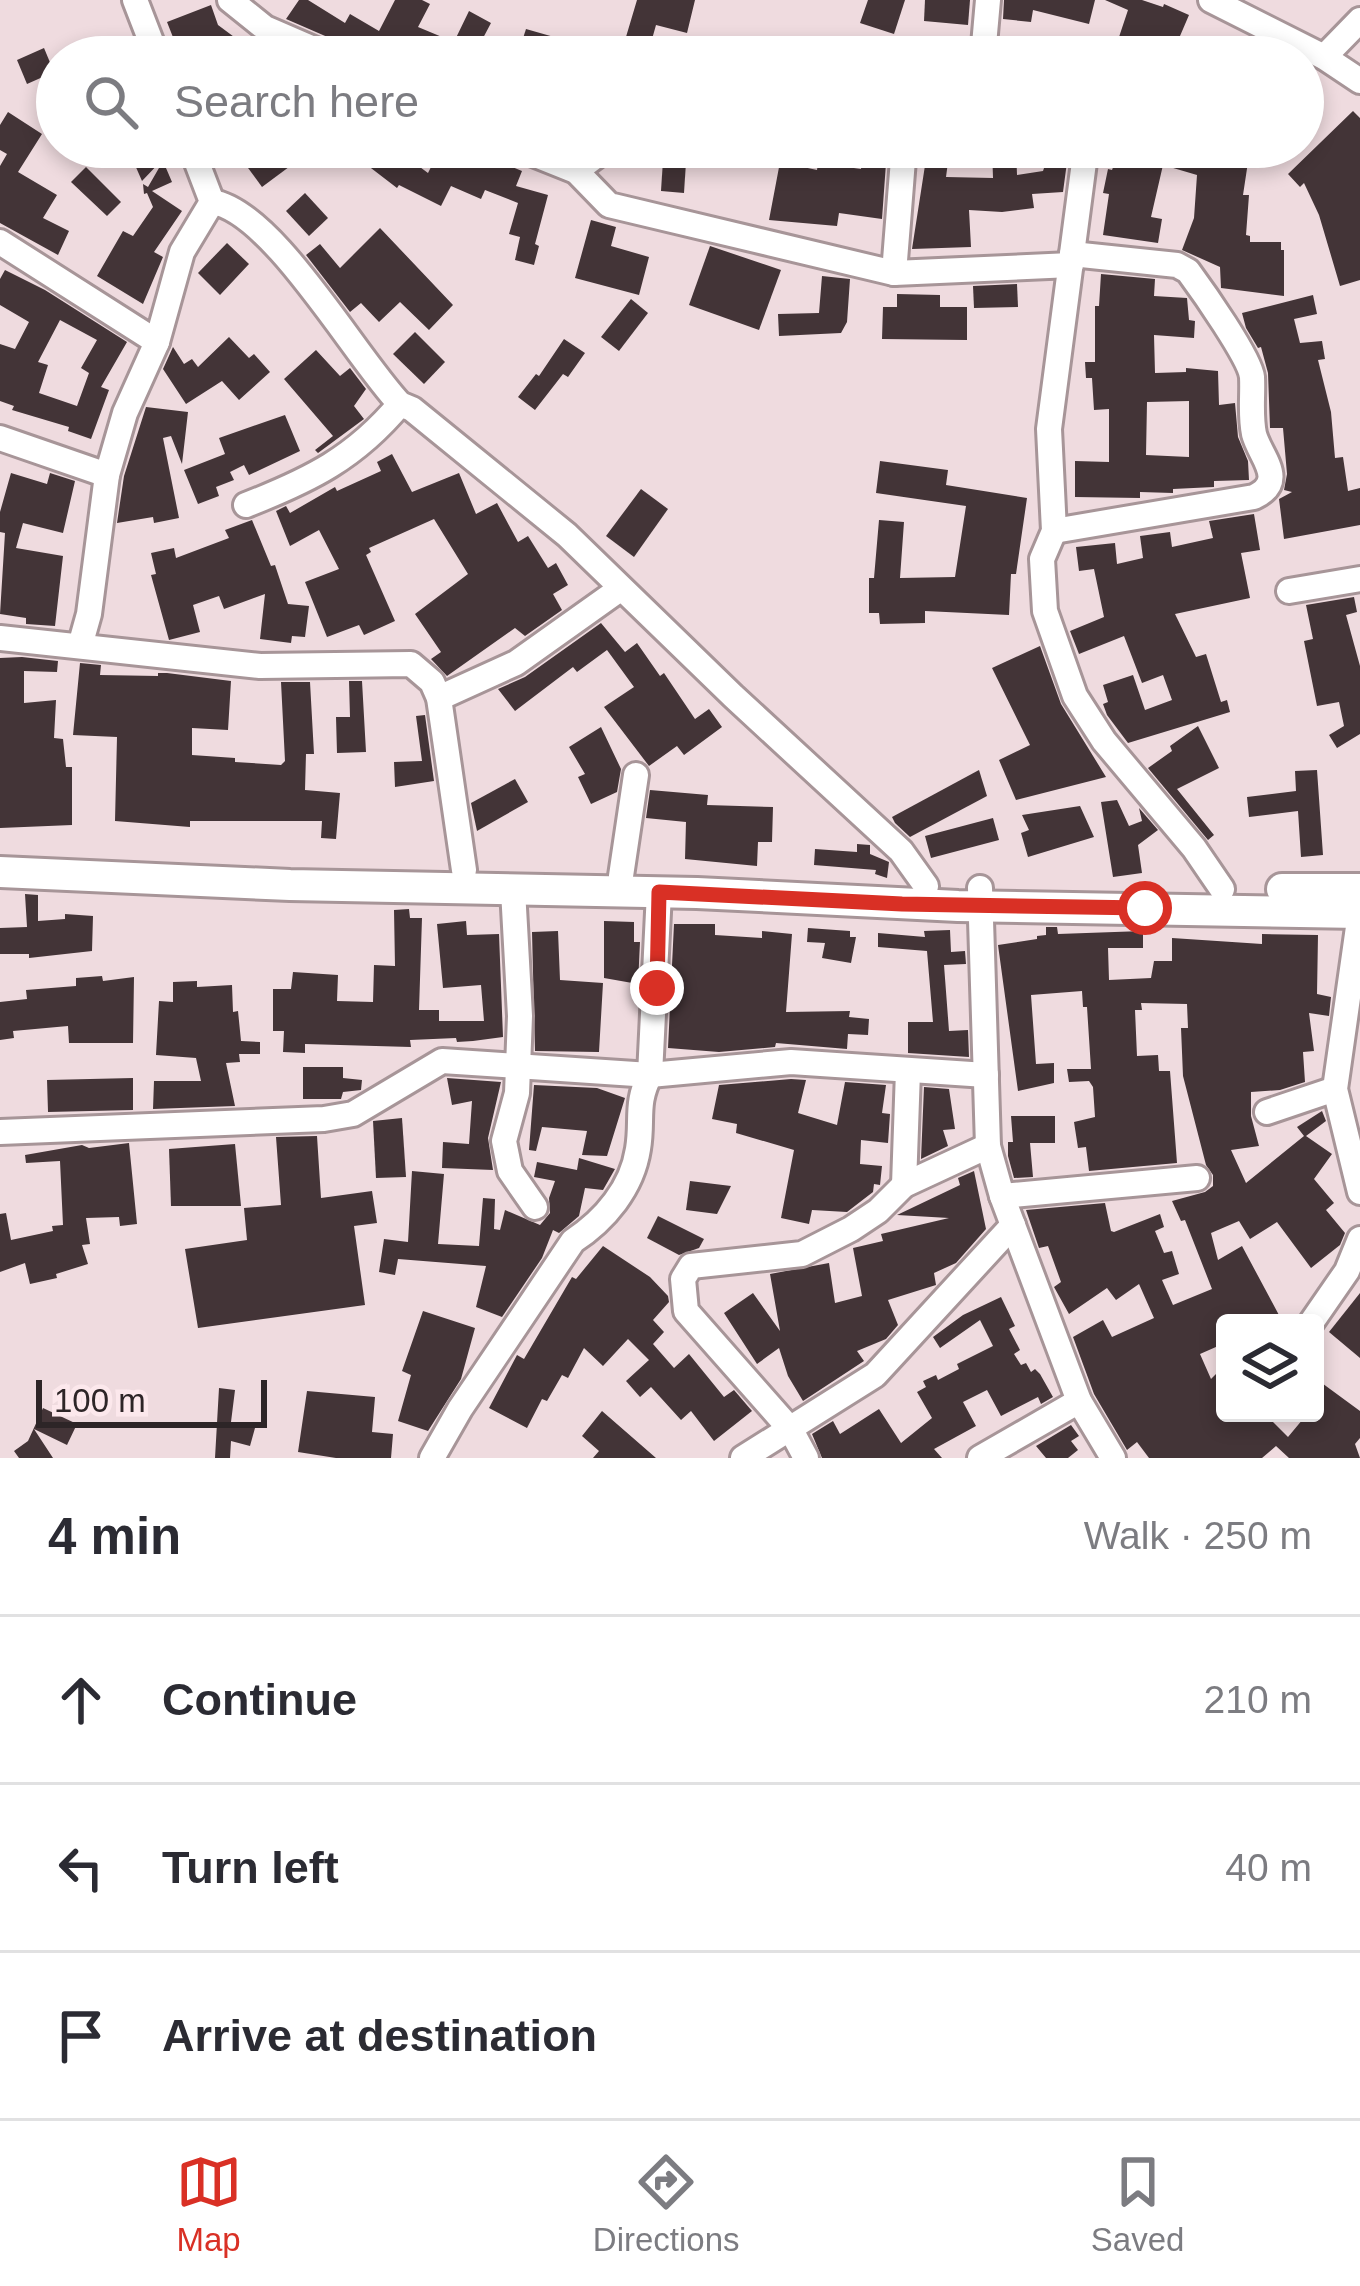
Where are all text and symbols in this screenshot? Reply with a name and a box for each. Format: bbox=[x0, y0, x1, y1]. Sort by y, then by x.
search box bbox=[36, 36, 1324, 168]
icon: search bbox=[78, 69, 144, 135]
text: Search here bbox=[174, 76, 419, 127]
route start bbox=[1118, 881, 1172, 935]
route end bbox=[630, 961, 684, 1015]
map controls bbox=[1216, 1314, 1324, 1422]
button: layers bbox=[1216, 1314, 1324, 1422]
scale bar bbox=[36, 1374, 267, 1427]
text: 100 m bbox=[54, 1382, 146, 1419]
text: 4 min bbox=[48, 1508, 181, 1565]
text: Walk · 250 m bbox=[1084, 1514, 1312, 1557]
icon: ahead bbox=[48, 1667, 114, 1733]
text: Continue bbox=[162, 1674, 357, 1725]
text: 210 m bbox=[1204, 1678, 1312, 1721]
icon: left bbox=[48, 1835, 114, 1901]
text: Turn left bbox=[162, 1842, 339, 1893]
text: 40 m bbox=[1225, 1846, 1312, 1889]
icon: arrive bbox=[48, 2003, 114, 2069]
text: Arrive at destination bbox=[162, 2010, 597, 2061]
tab: Map bbox=[176, 2149, 242, 2259]
tab: Directions bbox=[593, 2149, 740, 2259]
tab: Saved bbox=[1091, 2149, 1184, 2259]

